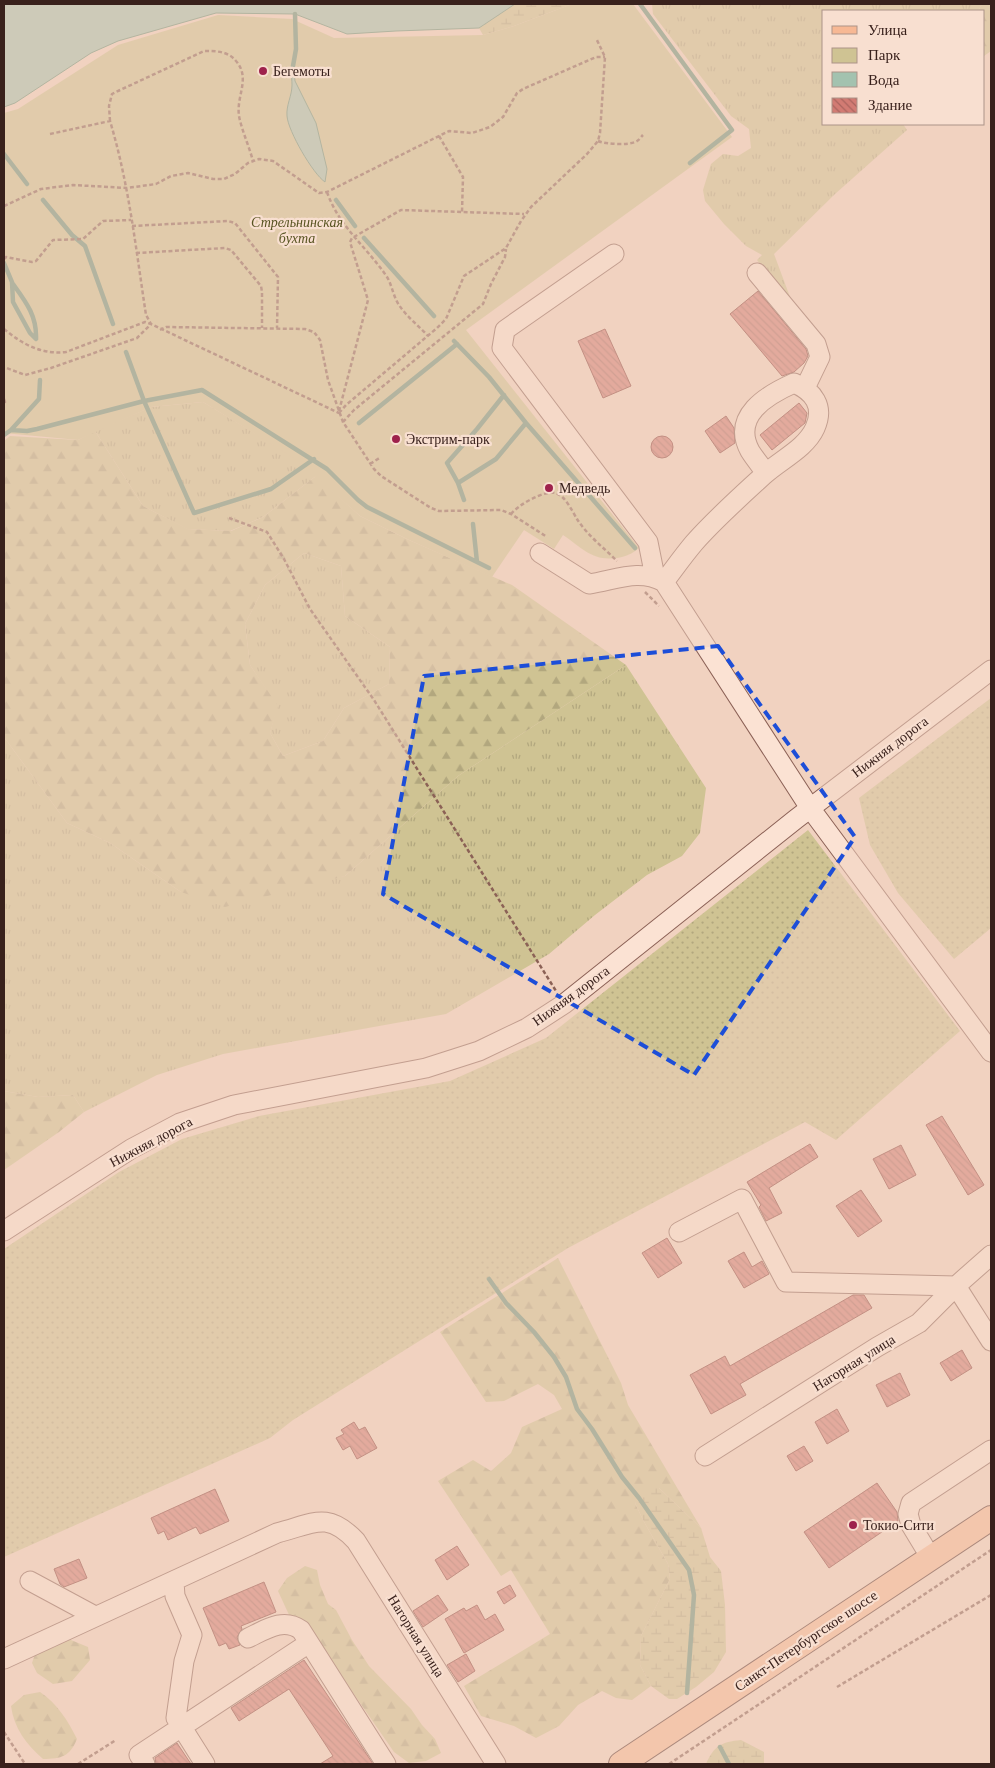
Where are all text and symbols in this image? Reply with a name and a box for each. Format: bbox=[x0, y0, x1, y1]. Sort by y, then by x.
legend bbox=[822, 10, 985, 125]
text: Улица bbox=[868, 22, 907, 38]
text: Парк bbox=[868, 47, 901, 63]
place label: Бегемоты bbox=[273, 64, 331, 79]
marker: Бегемоты bbox=[257, 65, 269, 77]
text: Вода bbox=[868, 72, 900, 88]
text: Здание bbox=[868, 97, 912, 113]
park label: Стрельнинская бухта bbox=[251, 215, 343, 246]
place label: Экстрим-парк bbox=[406, 432, 490, 447]
marker: Экстрим-парк bbox=[390, 433, 402, 445]
place label: Медведь bbox=[559, 481, 610, 496]
marker: Медведь bbox=[543, 482, 555, 494]
street label: Нижняя дорога bbox=[849, 713, 932, 780]
street label: Нижняя дорога bbox=[530, 963, 613, 1029]
street label: Нижняя дорога bbox=[107, 1114, 195, 1170]
street label: Нагорная улица bbox=[810, 1331, 898, 1394]
place label: Токио-Сити bbox=[863, 1518, 934, 1533]
marker: Токио-Сити bbox=[847, 1519, 859, 1531]
street label: Санкт-Петербургское шоссе bbox=[732, 1588, 880, 1694]
street label: Нагорная улица bbox=[385, 1592, 448, 1680]

